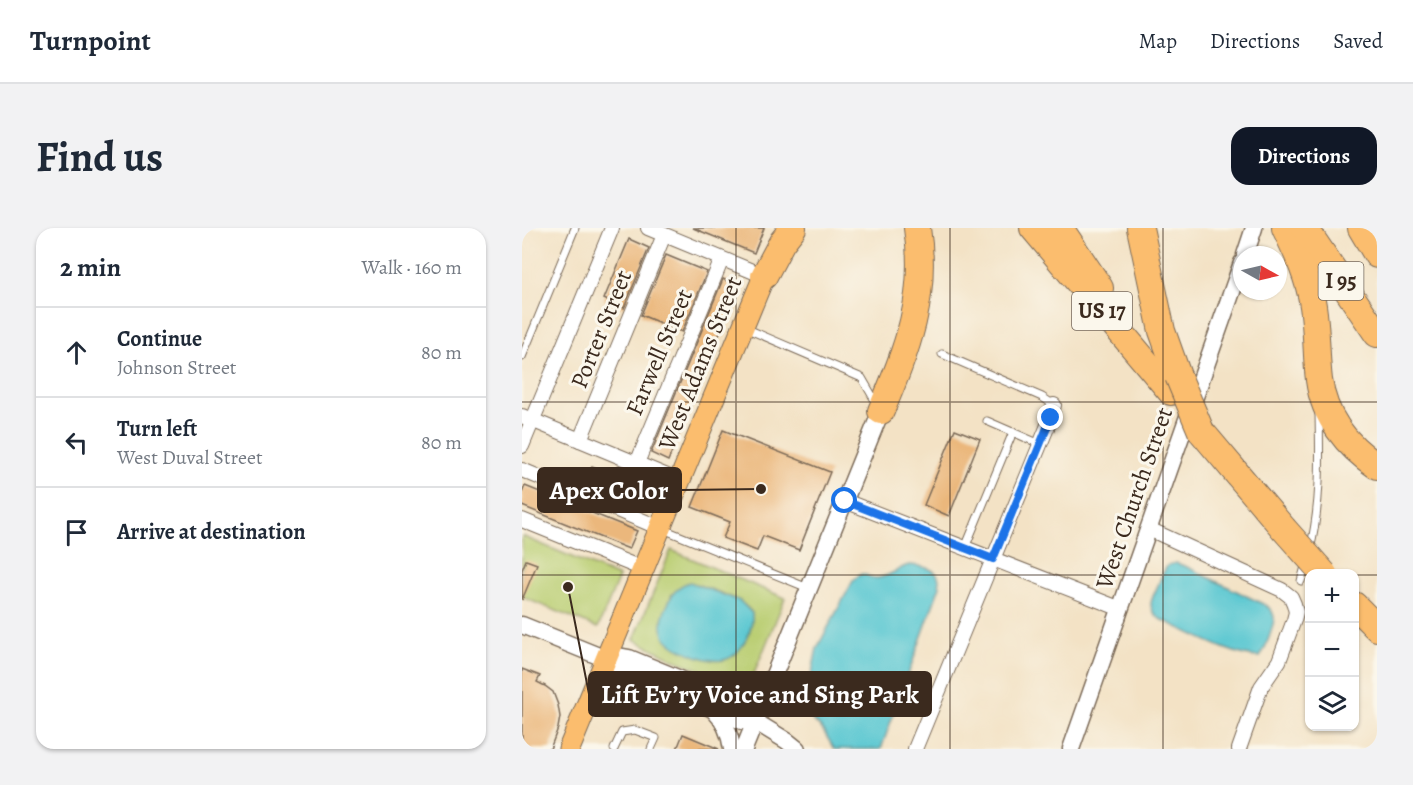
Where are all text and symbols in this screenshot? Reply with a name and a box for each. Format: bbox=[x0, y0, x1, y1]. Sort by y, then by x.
text: Turnpoint bbox=[30, 22, 151, 60]
text: Map bbox=[1139, 27, 1177, 55]
text: Directions bbox=[1210, 27, 1300, 55]
text: Saved bbox=[1333, 27, 1383, 55]
button: Directions bbox=[1231, 127, 1377, 185]
text: Find us bbox=[36, 128, 163, 185]
north arrow bbox=[1233, 246, 1287, 300]
text: 2 min bbox=[60, 250, 121, 285]
text: Walk · 160 m bbox=[362, 254, 462, 281]
road number: I 95 bbox=[1318, 262, 1364, 300]
street label: Porter Street bbox=[563, 265, 639, 393]
street label: West Adams Street bbox=[650, 271, 749, 456]
street label: Farwell Street bbox=[618, 284, 700, 420]
road number: US 17 bbox=[1072, 292, 1132, 330]
text: Continue bbox=[117, 324, 202, 354]
icon: ahead bbox=[60, 336, 93, 369]
text: 80 m bbox=[421, 339, 462, 366]
text: Johnson Street bbox=[117, 354, 236, 381]
street label: West Church Street bbox=[1088, 403, 1180, 594]
route end bbox=[1037, 404, 1063, 430]
text: Turn left bbox=[117, 414, 197, 444]
icon: left bbox=[60, 426, 93, 459]
text: 80 m bbox=[421, 429, 462, 456]
text: West Duval Street bbox=[117, 444, 263, 471]
callout: Apex Color bbox=[538, 468, 681, 512]
text: Apex Color bbox=[549, 473, 669, 508]
route start bbox=[831, 487, 857, 513]
icon: arrive bbox=[60, 516, 93, 549]
text: Arrive at destination bbox=[117, 517, 306, 547]
map controls bbox=[1305, 569, 1359, 731]
button: + bbox=[1305, 569, 1359, 623]
button: − bbox=[1305, 623, 1359, 677]
callout: Lift Ev’ry Voice and Sing Park bbox=[589, 672, 931, 716]
text: Lift Ev’ry Voice and Sing Park bbox=[601, 677, 920, 712]
button: layers bbox=[1305, 677, 1359, 731]

